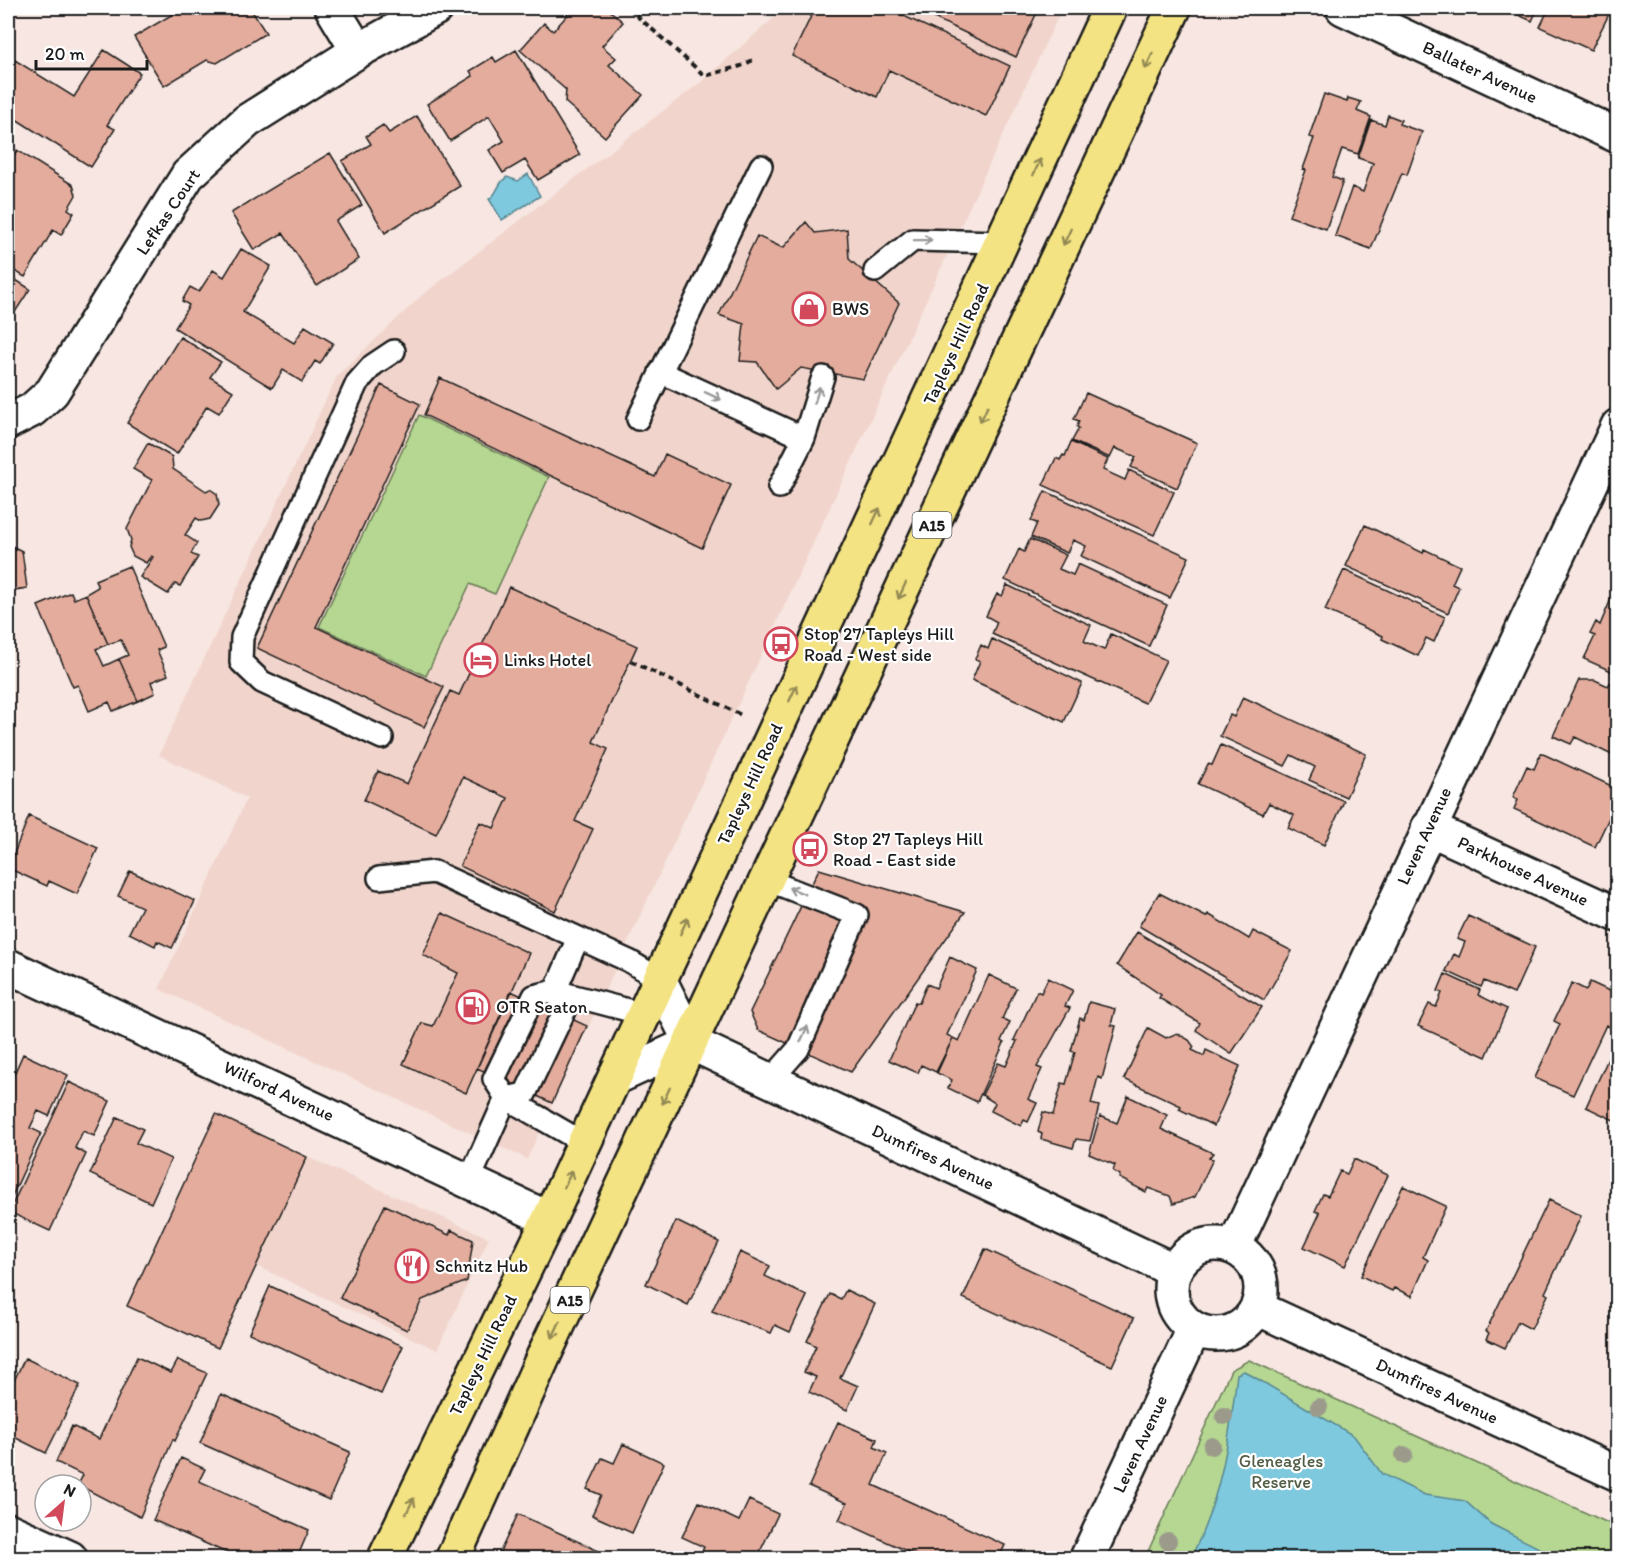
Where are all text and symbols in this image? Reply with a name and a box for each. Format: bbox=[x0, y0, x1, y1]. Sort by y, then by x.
scale bar bbox=[36, 33, 147, 71]
street label: Ballater Avenue bbox=[1419, 36, 1541, 108]
text: 20 m bbox=[45, 43, 85, 65]
one-way arrow bbox=[1143, 51, 1154, 69]
one-way arrow bbox=[1032, 159, 1043, 177]
street label: Lefkas Court bbox=[131, 164, 205, 259]
one-way arrow bbox=[1060, 228, 1072, 246]
one-way arrow bbox=[912, 235, 932, 246]
street label: Tapleys Hill Road bbox=[918, 280, 994, 408]
shop icon: BWS bbox=[791, 291, 827, 327]
place label: BWS bbox=[832, 298, 869, 320]
one-way arrow bbox=[813, 386, 824, 405]
one-way arrow bbox=[704, 391, 722, 403]
one-way arrow bbox=[978, 404, 990, 422]
one-way arrow bbox=[871, 508, 883, 526]
road number: A15 bbox=[912, 512, 952, 538]
one-way arrow bbox=[895, 581, 907, 599]
place label: Stop 27 Tapleys Hill Road - West side bbox=[804, 623, 954, 666]
bus stop icon: Stop 27 Tapleys Hill Road - West side bbox=[763, 626, 799, 662]
hotel icon: Links Hotel bbox=[463, 642, 499, 678]
place label: Links Hotel bbox=[504, 649, 591, 671]
one-way arrow bbox=[788, 684, 800, 702]
street label: Tapleys Hill Road bbox=[712, 720, 788, 848]
street label: Leven Avenue bbox=[1392, 784, 1456, 888]
place label: Stop 27 Tapleys Hill Road - East side bbox=[833, 828, 983, 871]
bus stop icon: Stop 27 Tapleys Hill Road - East side bbox=[792, 831, 828, 867]
street label: Parkhouse Avenue bbox=[1454, 831, 1592, 911]
one-way arrow bbox=[788, 885, 807, 896]
one-way arrow bbox=[678, 918, 690, 936]
fuel station icon: OTR Seaton bbox=[455, 989, 491, 1025]
place label: OTR Seaton bbox=[496, 996, 588, 1018]
one-way arrow bbox=[799, 1026, 811, 1044]
street label: Wilford Avenue bbox=[220, 1056, 338, 1126]
one-way arrow bbox=[659, 1087, 671, 1105]
street label: Dumfires Avenue bbox=[868, 1119, 998, 1195]
one-way arrow bbox=[562, 1170, 574, 1188]
restaurant icon: Schnitz Hub bbox=[394, 1248, 430, 1284]
place label: Schnitz Hub bbox=[435, 1255, 528, 1277]
road number: A15 bbox=[550, 1287, 590, 1313]
street label: Tapleys Hill Road bbox=[444, 1291, 522, 1419]
one-way arrow bbox=[550, 1320, 562, 1338]
street label: Dumfires Avenue bbox=[1372, 1353, 1502, 1429]
street label: Leven Avenue bbox=[1108, 1392, 1172, 1496]
park label: Gleneagles Reserve bbox=[1239, 1450, 1323, 1493]
north arrow bbox=[33, 1473, 93, 1533]
text: N bbox=[61, 1479, 79, 1501]
one-way arrow bbox=[405, 1497, 416, 1515]

